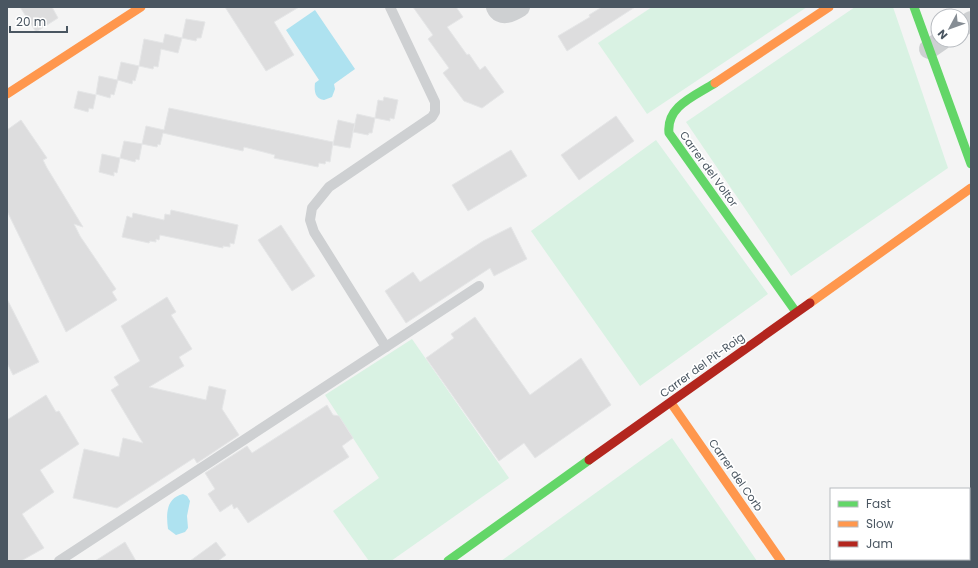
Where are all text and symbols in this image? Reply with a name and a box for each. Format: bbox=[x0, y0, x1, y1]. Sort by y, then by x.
scale bar bbox=[10, 8, 67, 34]
north arrow bbox=[930, 8, 970, 48]
text: 20 m bbox=[16, 13, 46, 30]
text: N bbox=[934, 26, 951, 43]
street label: Carrer del Voltor bbox=[676, 128, 742, 210]
street label: Carrer del Pit-Roig bbox=[656, 329, 748, 401]
street label: Carrer del Corb bbox=[705, 436, 767, 514]
legend bbox=[830, 488, 970, 560]
text: Fast bbox=[866, 495, 891, 512]
text: Slow bbox=[866, 515, 894, 532]
text: Jam bbox=[866, 535, 893, 552]

